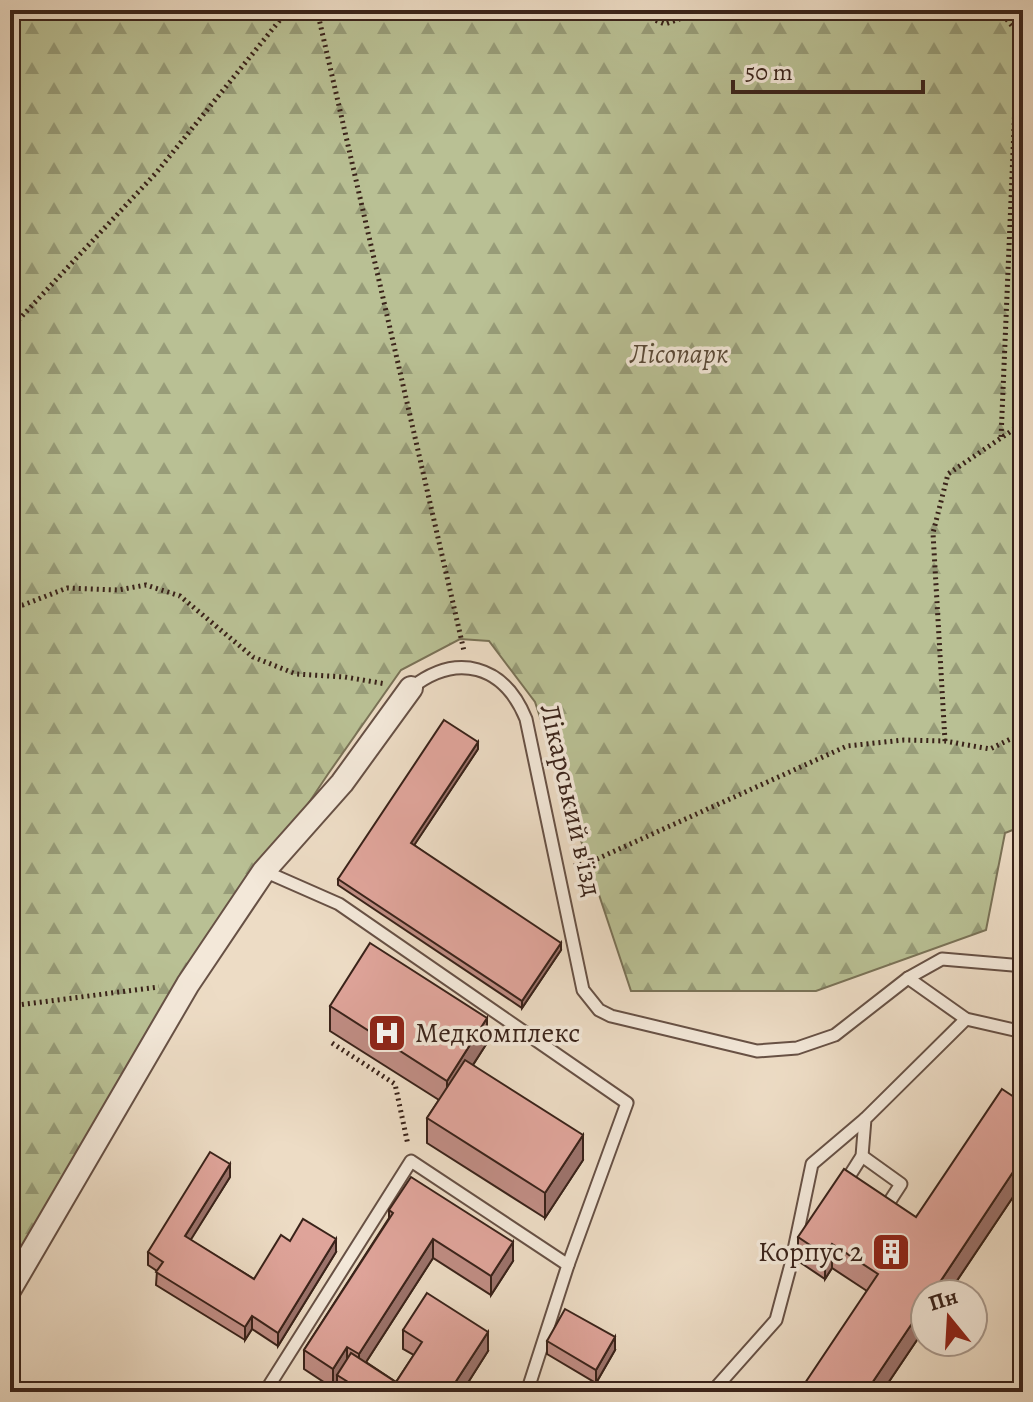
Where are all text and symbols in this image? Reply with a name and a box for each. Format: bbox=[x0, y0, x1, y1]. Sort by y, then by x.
scale bar bbox=[733, 44, 923, 94]
text: 50 m bbox=[745, 56, 793, 88]
park label: Лісопарк bbox=[629, 335, 728, 373]
street label: Лікарський в'їзд bbox=[530, 700, 612, 900]
hospital icon: Медкомплекс bbox=[366, 1012, 408, 1054]
place label: Медкомплекс bbox=[415, 1014, 580, 1052]
building icon: Корпус 2 bbox=[870, 1231, 912, 1273]
place label: Корпус 2 bbox=[758, 1233, 863, 1271]
north arrow bbox=[909, 1278, 989, 1358]
text: Пн bbox=[925, 1281, 961, 1319]

